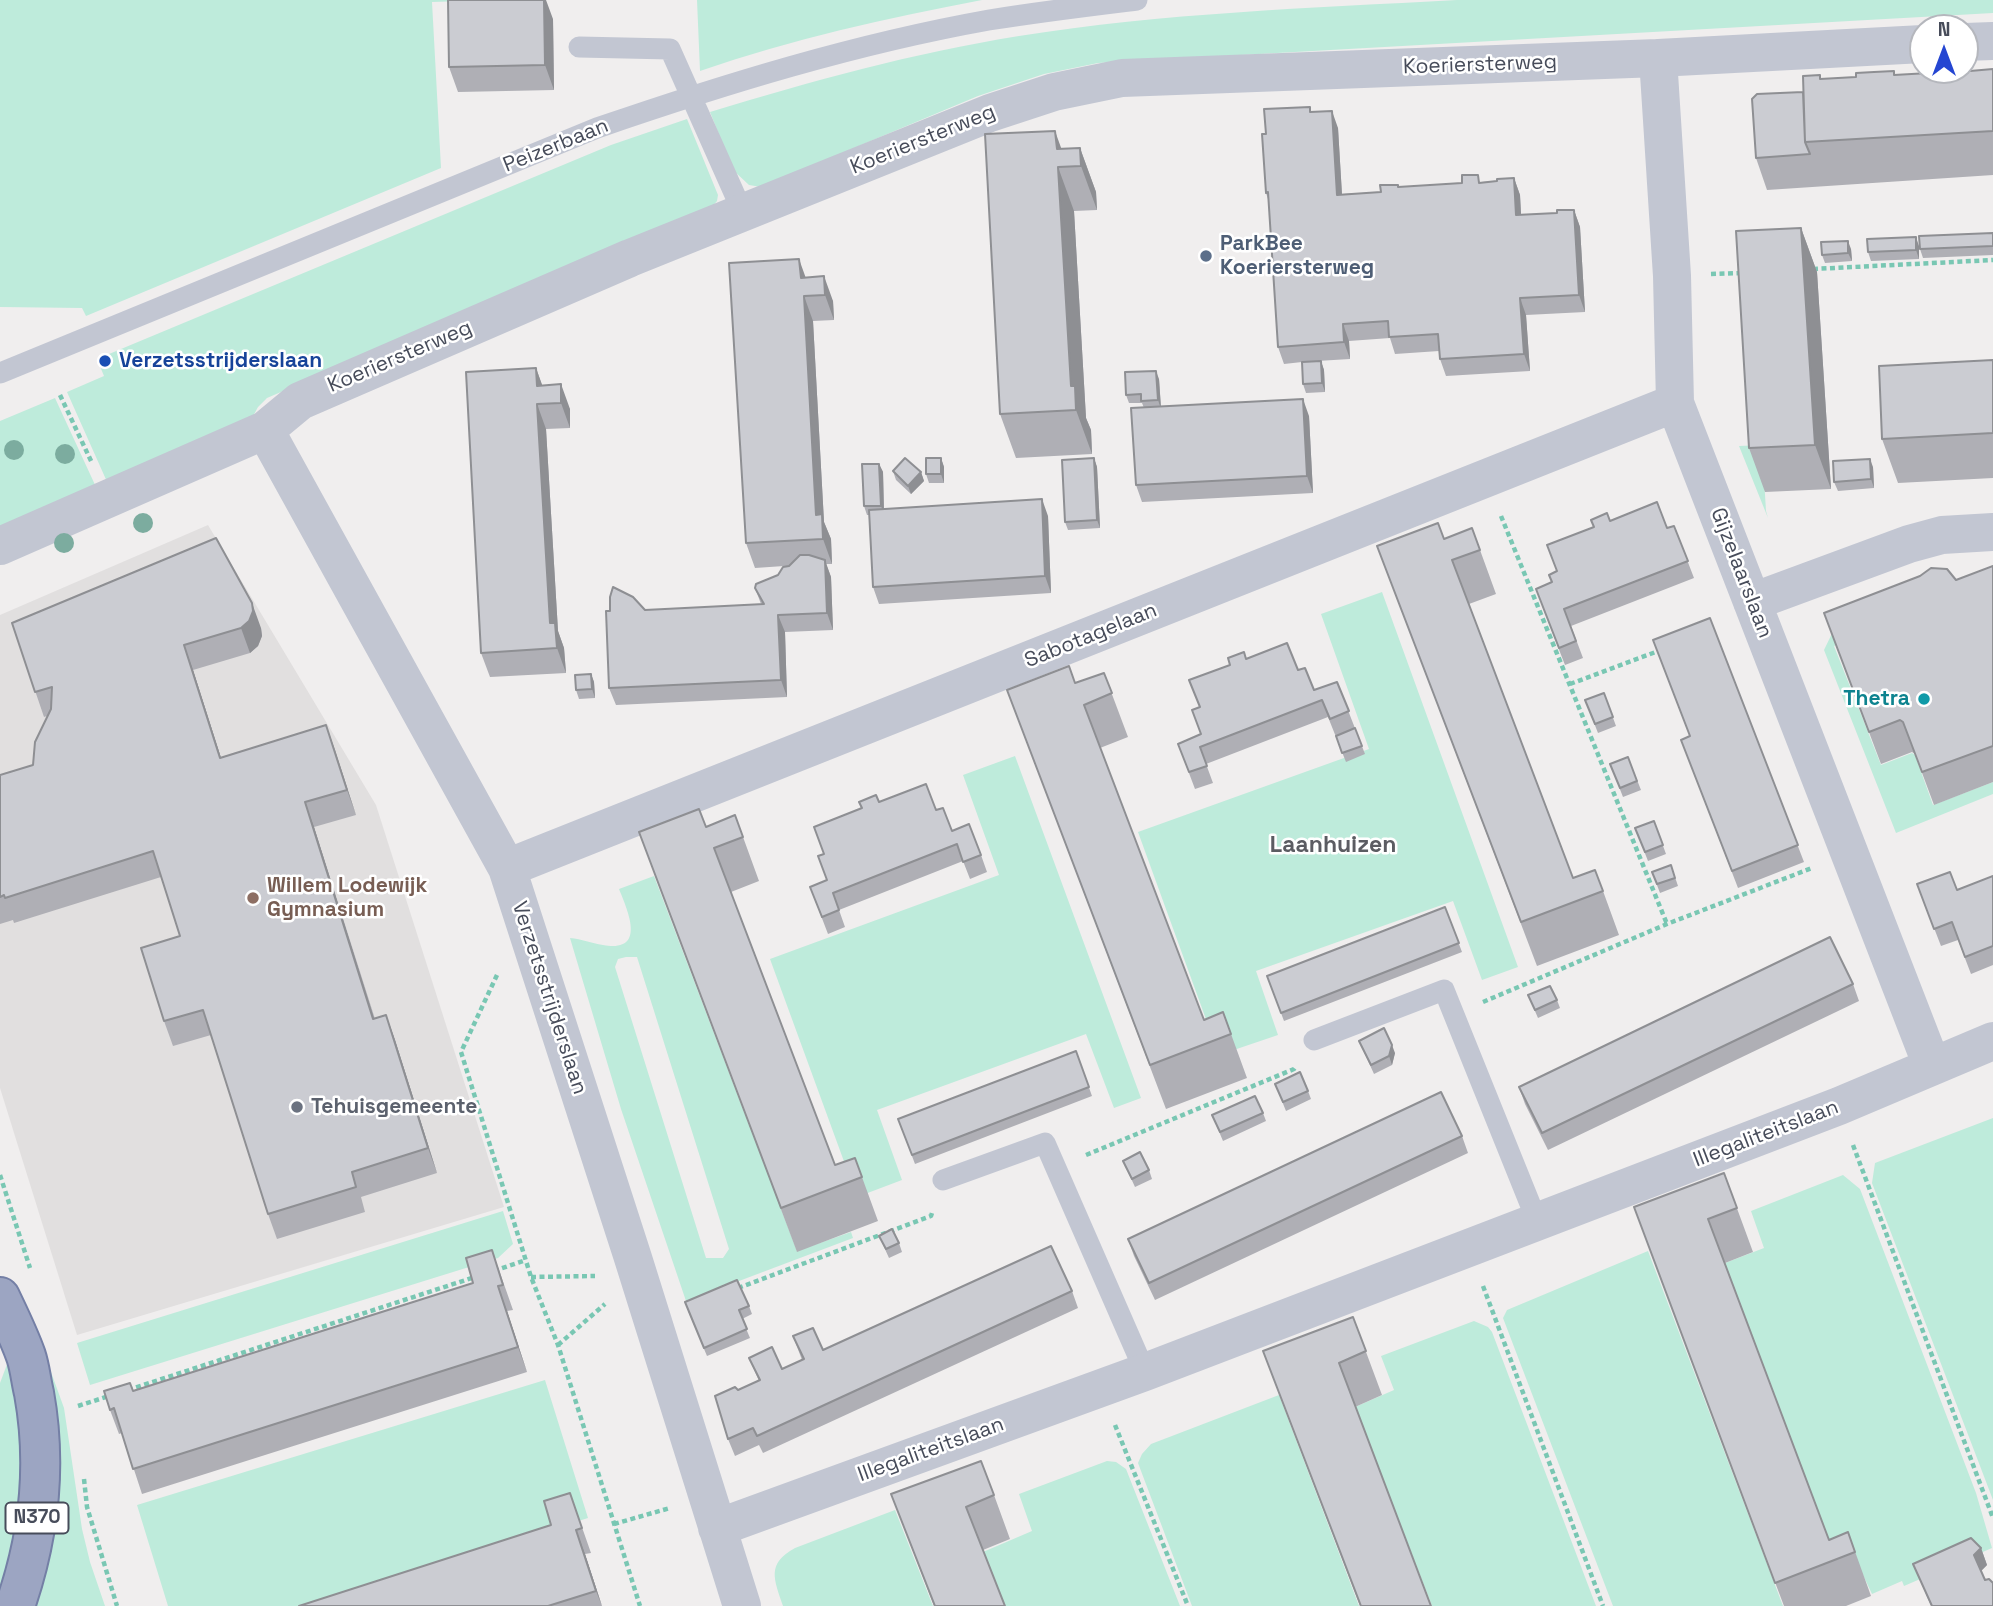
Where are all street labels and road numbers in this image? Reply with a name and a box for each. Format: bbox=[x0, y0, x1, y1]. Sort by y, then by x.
street label: Koeriersterweg bbox=[1403, 50, 1557, 80]
street label: Koeriersterweg bbox=[847, 99, 999, 181]
street label: Peizerbaan bbox=[500, 113, 612, 179]
street label: Koeriersterweg bbox=[324, 315, 476, 399]
street label: Gijzelaarslaan bbox=[1705, 504, 1777, 642]
street label: Sabotagelaan bbox=[1021, 598, 1161, 674]
street label: Verzetsstrijderslaan bbox=[506, 898, 592, 1098]
street label: Illegaliteitslaan bbox=[1690, 1095, 1842, 1173]
street label: Illegaliteitslaan bbox=[855, 1412, 1007, 1488]
road number: N370 bbox=[5, 1502, 68, 1534]

